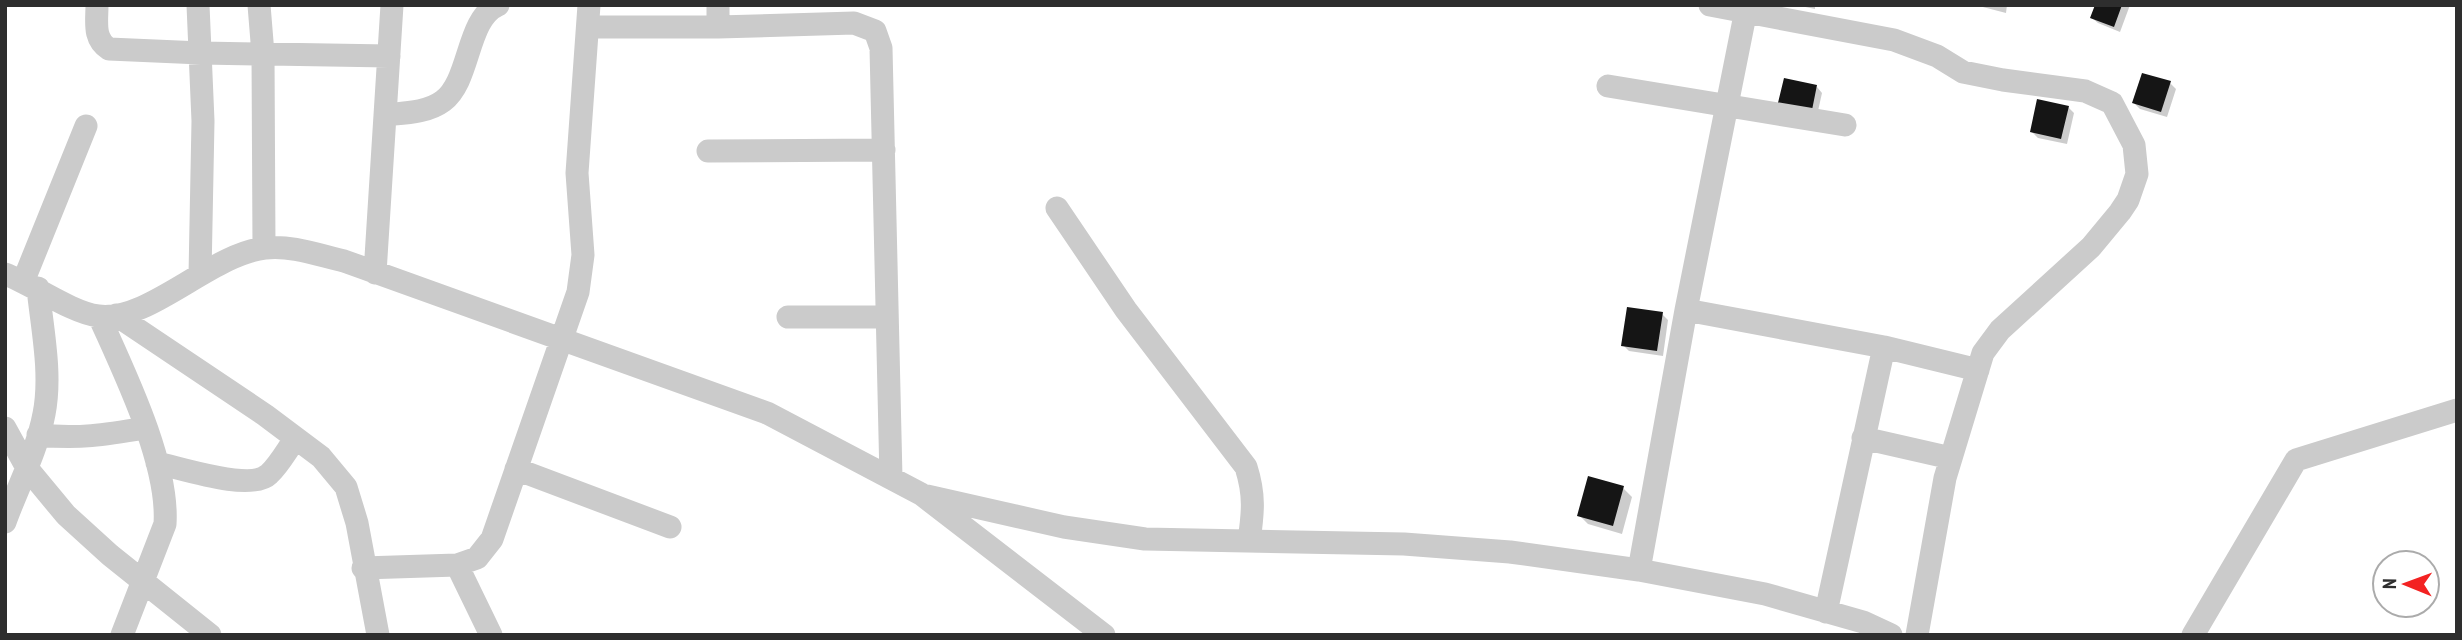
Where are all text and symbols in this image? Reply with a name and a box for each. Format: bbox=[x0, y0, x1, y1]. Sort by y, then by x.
north arrow bbox=[2371, 549, 2441, 619]
text: N bbox=[2377, 578, 2401, 589]

